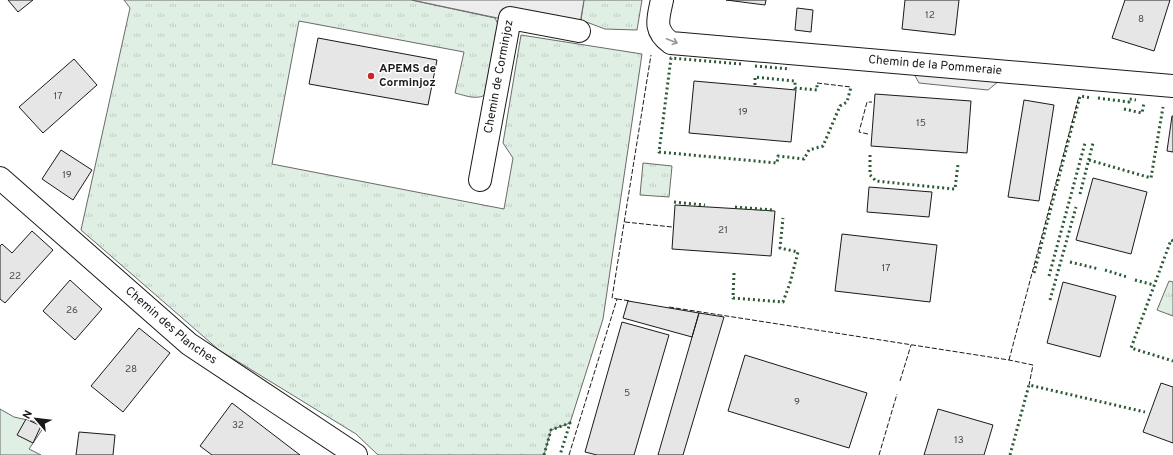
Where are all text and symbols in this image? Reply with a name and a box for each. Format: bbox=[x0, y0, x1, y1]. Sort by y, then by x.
house number: 12 bbox=[925, 9, 935, 22]
house number: 8 bbox=[1138, 13, 1144, 26]
street label: Chemin de Corminjoz bbox=[481, 19, 517, 135]
one-way arrow bbox=[666, 38, 678, 46]
street label: Chemin de la Pommeraie bbox=[867, 52, 1003, 79]
place label: APEMS de Corminjoz bbox=[379, 61, 437, 91]
marker: APEMS de Corminjoz bbox=[366, 71, 376, 81]
house number: 17 bbox=[54, 90, 62, 103]
house number: 19 bbox=[738, 106, 748, 119]
house number: 15 bbox=[916, 117, 926, 130]
house number: 19 bbox=[62, 169, 72, 182]
house number: 21 bbox=[718, 224, 728, 237]
house number: 17 bbox=[882, 262, 890, 275]
house number: 22 bbox=[9, 270, 21, 283]
street label: Chemin des Planches bbox=[121, 283, 220, 368]
house number: 26 bbox=[66, 304, 78, 317]
house number: 28 bbox=[125, 363, 137, 376]
house number: 5 bbox=[624, 387, 630, 400]
house number: 9 bbox=[794, 396, 800, 409]
north arrow bbox=[16, 399, 56, 439]
text: N bbox=[20, 408, 36, 422]
house number: 32 bbox=[232, 419, 244, 432]
house number: 13 bbox=[954, 434, 964, 447]

